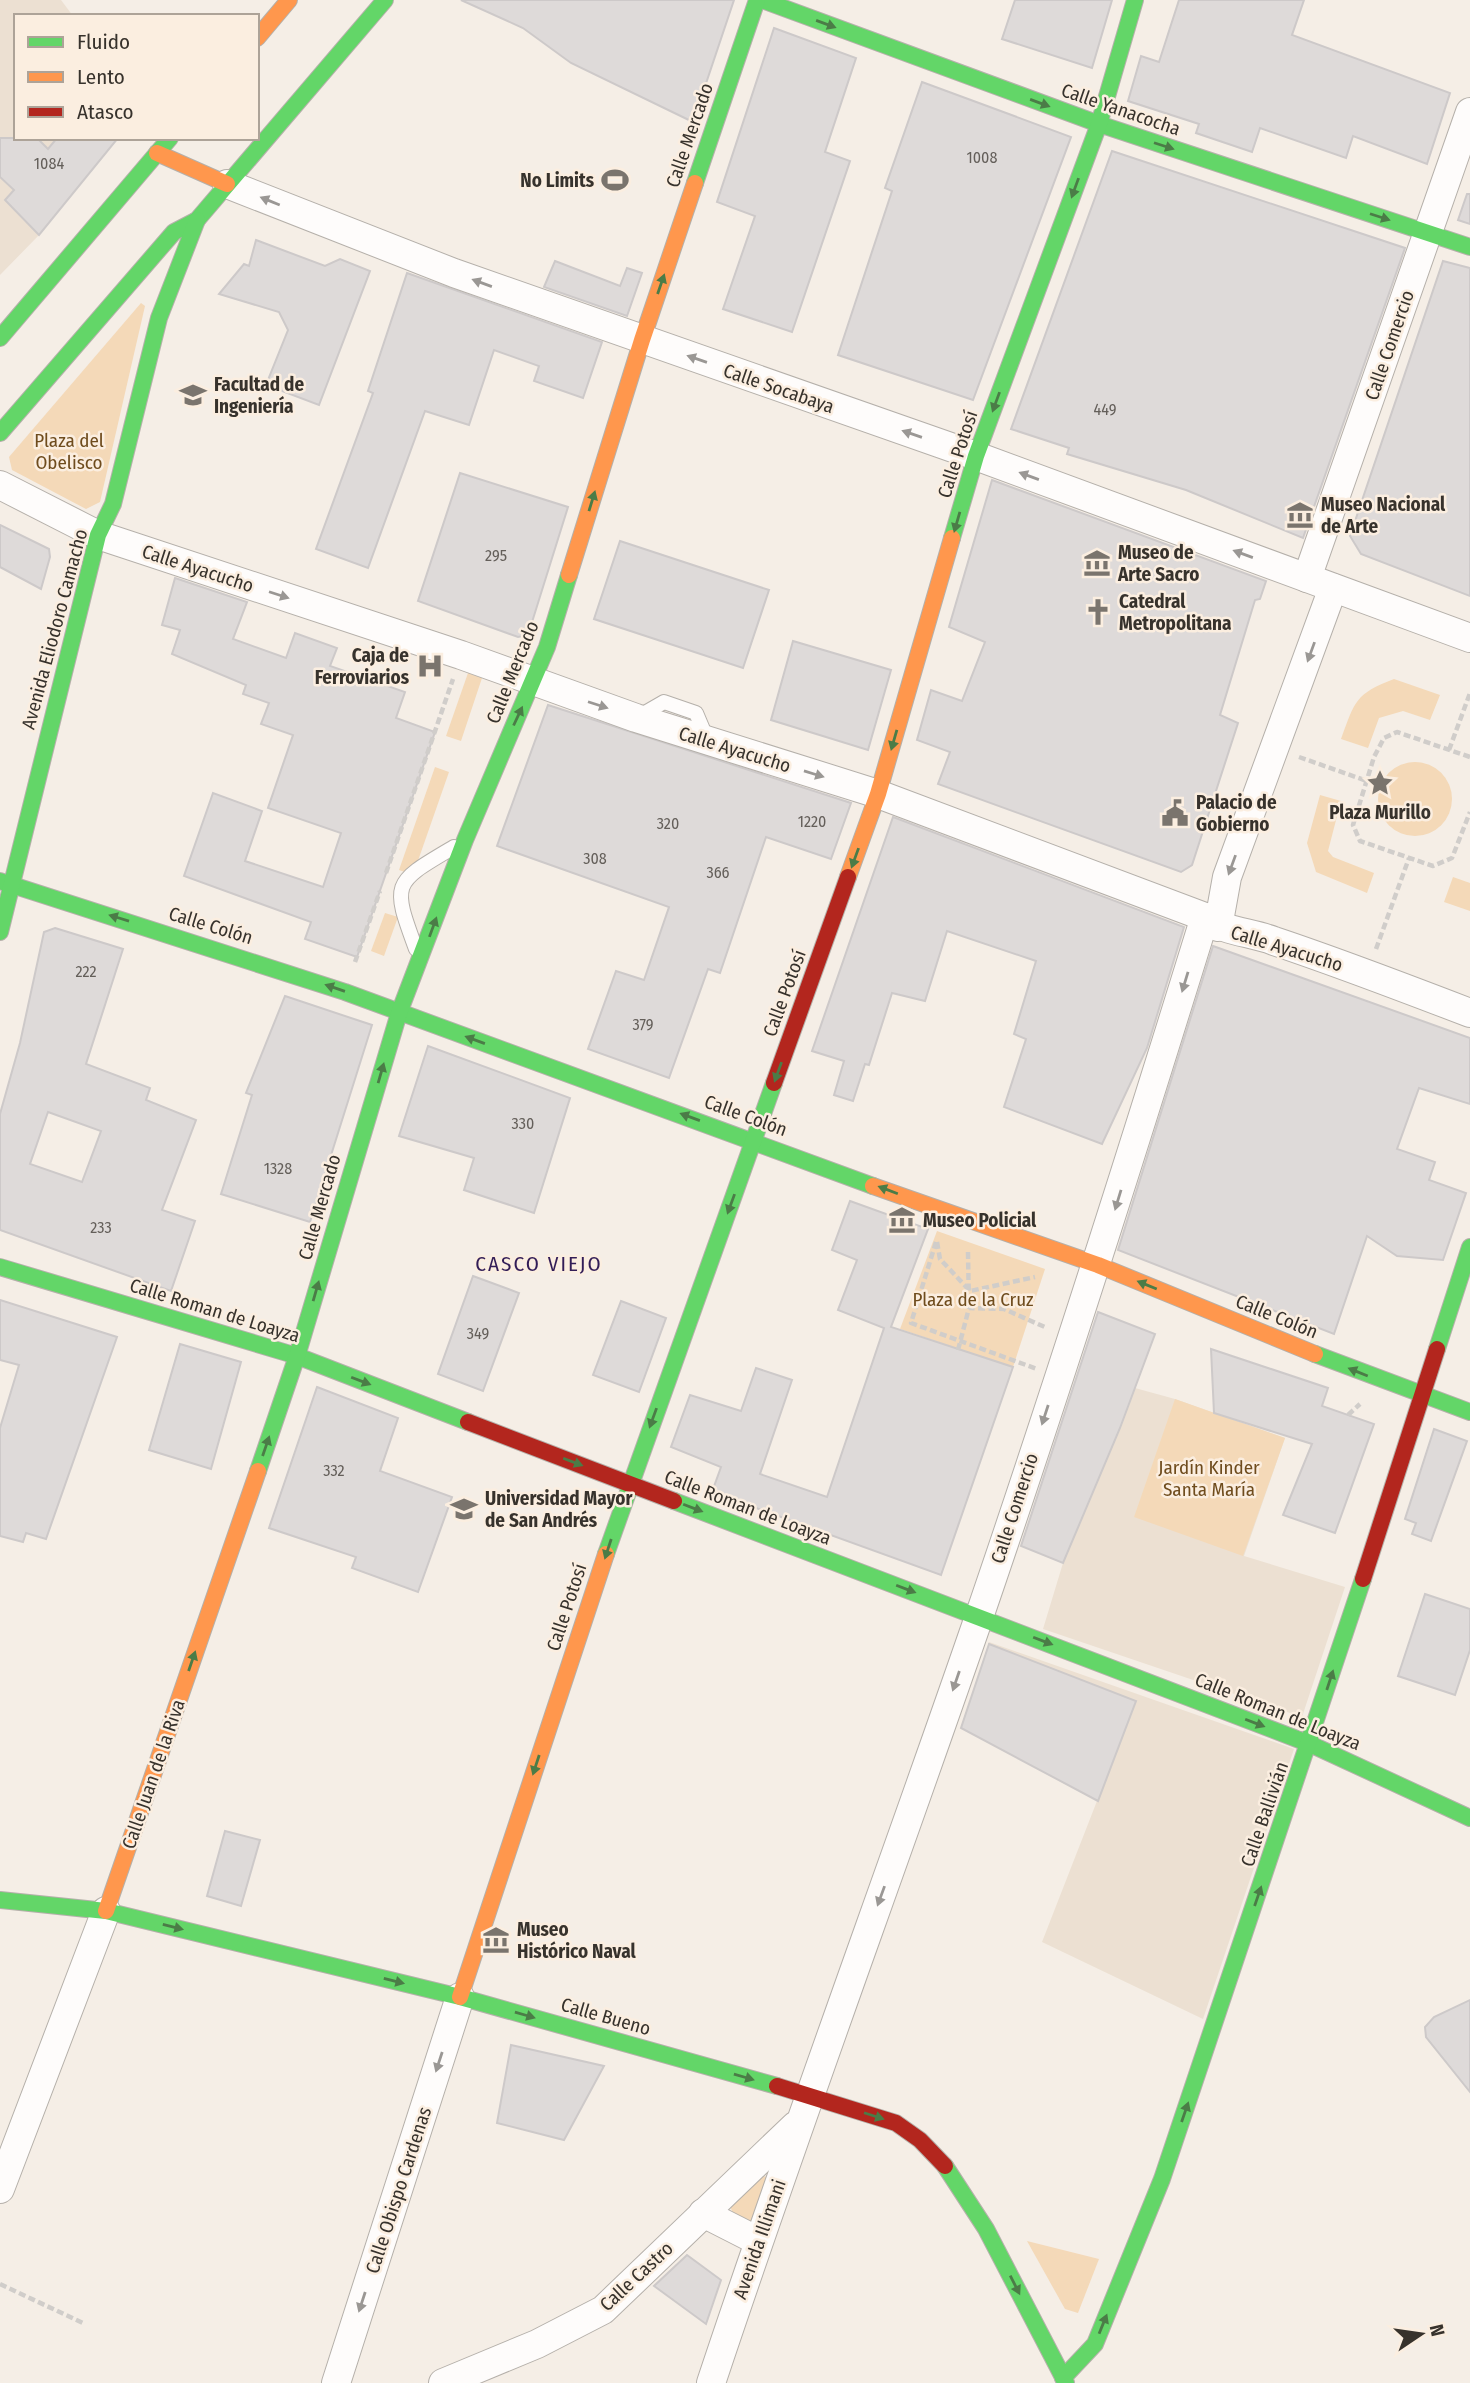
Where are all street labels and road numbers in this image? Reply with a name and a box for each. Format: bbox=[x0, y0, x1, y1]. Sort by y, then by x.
street label: Calle Yanacocha bbox=[1058, 78, 1183, 141]
street label: Calle Mercado bbox=[661, 80, 718, 190]
street label: Calle Comercio bbox=[1360, 287, 1419, 403]
street label: Calle Socabaya bbox=[720, 359, 837, 418]
street label: Calle Potosí bbox=[933, 407, 982, 501]
street label: Avenida Eliodoro Camacho bbox=[17, 526, 92, 732]
street label: Calle Ayacucho bbox=[139, 540, 257, 597]
street label: Calle Mercado bbox=[481, 617, 544, 727]
street label: Calle Ayacucho bbox=[676, 722, 794, 777]
street label: Calle Colón bbox=[166, 902, 256, 949]
street label: Calle Ayacucho bbox=[1228, 921, 1346, 976]
street label: Calle Potosí bbox=[758, 946, 811, 1040]
street label: Calle Colón bbox=[701, 1090, 790, 1141]
street label: Calle Mercado bbox=[293, 1152, 346, 1263]
street label: Calle Roman de Loayza bbox=[127, 1274, 303, 1347]
street label: Calle Colón bbox=[1232, 1290, 1321, 1343]
street label: Calle Comercio bbox=[986, 1450, 1043, 1566]
street label: Calle Roman de Loayza bbox=[661, 1465, 834, 1550]
street label: Calle Potosí bbox=[542, 1560, 591, 1654]
street label: Calle Roman de Loayza bbox=[1192, 1668, 1364, 1755]
street label: Calle Juan de la Riva bbox=[117, 1696, 190, 1852]
street label: Calle Ballivián bbox=[1236, 1759, 1293, 1870]
street label: Calle Bueno bbox=[558, 1993, 653, 2040]
street label: Calle Obispo Cardenas bbox=[361, 2104, 436, 2276]
street label: Avenida Illimani bbox=[728, 2176, 791, 2302]
street label: Calle Castro bbox=[595, 2237, 678, 2316]

